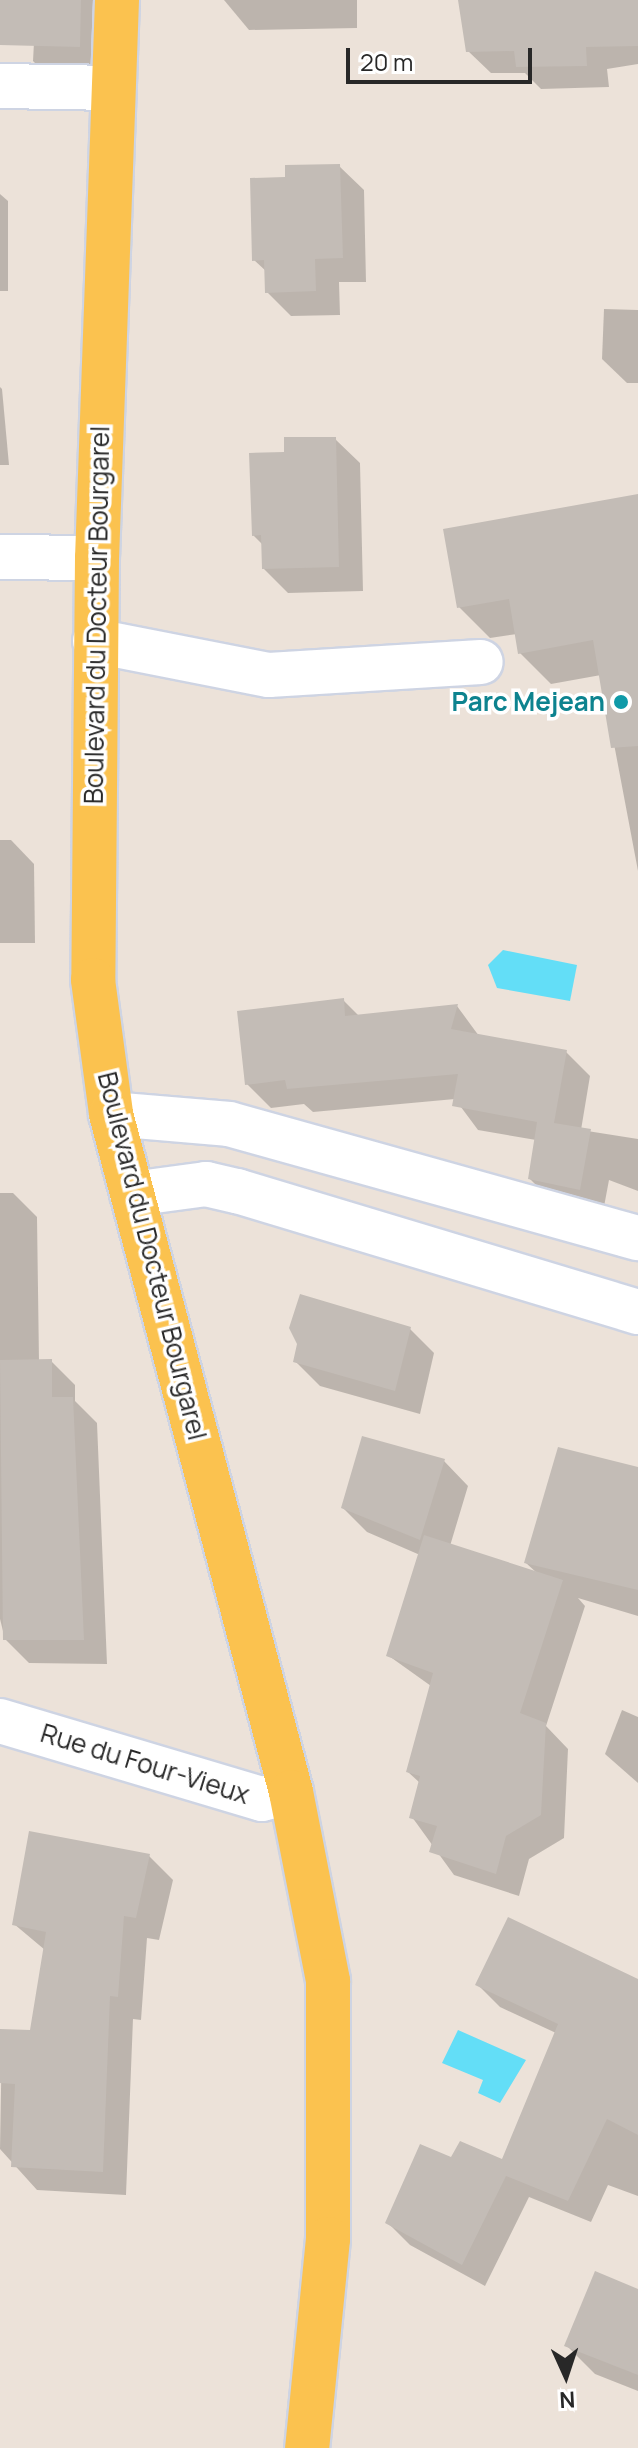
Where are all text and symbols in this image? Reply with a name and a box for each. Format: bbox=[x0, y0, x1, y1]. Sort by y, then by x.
scale bar bbox=[350, 32, 536, 82]
text: 20 m bbox=[360, 45, 413, 78]
street label: Boulevard du Docteur Bourgarel bbox=[78, 426, 116, 804]
place label: Parc Mejean bbox=[451, 686, 605, 718]
marker: Parc Mejean bbox=[612, 693, 630, 711]
street label: Boulevard du Docteur Bourgarel bbox=[91, 1069, 213, 1443]
street label: Rue du Four-Vieux bbox=[37, 1717, 253, 1811]
north arrow bbox=[526, 2336, 606, 2416]
text: N bbox=[559, 2385, 576, 2415]

